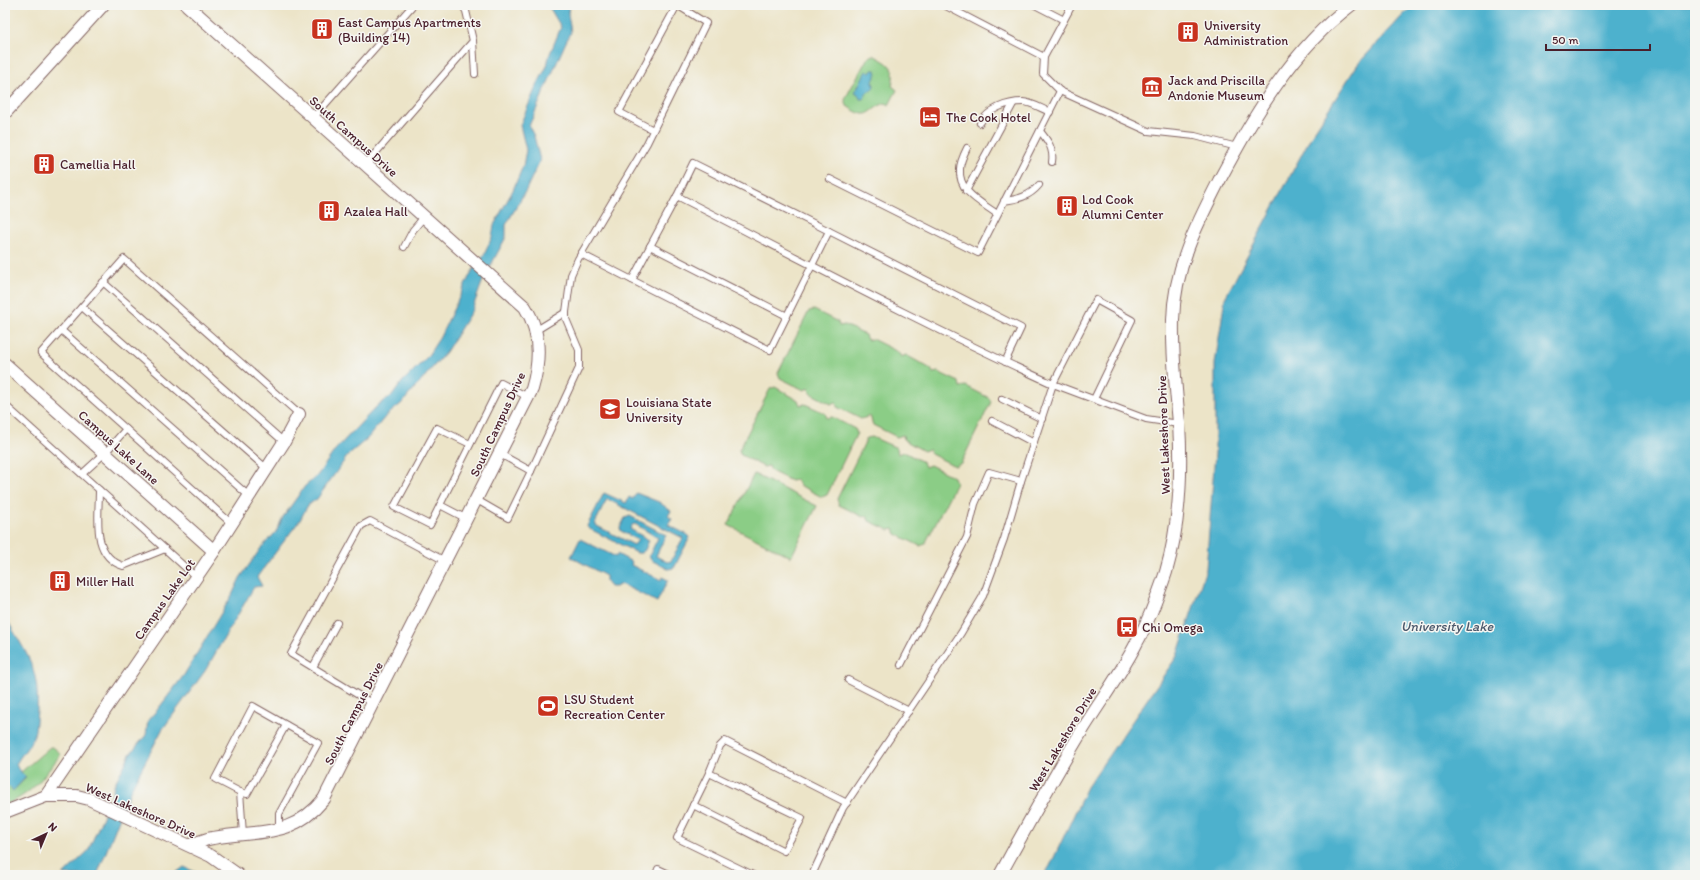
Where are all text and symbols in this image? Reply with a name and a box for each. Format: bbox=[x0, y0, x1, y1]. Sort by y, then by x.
place label: East Campus Apartments (Building 14) bbox=[338, 15, 481, 45]
building icon: East Campus Apartments (Building 14) bbox=[309, 16, 335, 42]
place label: University Administration bbox=[1204, 18, 1288, 48]
building icon: University Administration bbox=[1175, 19, 1201, 45]
scale bar bbox=[1546, 26, 1650, 52]
text: 50 m bbox=[1552, 33, 1578, 47]
place label: Jack and Priscilla Andonie Museum bbox=[1168, 73, 1266, 103]
museum icon: Jack and Priscilla Andonie Museum bbox=[1139, 74, 1165, 100]
street label: South Campus Drive bbox=[306, 93, 401, 180]
hotel icon: The Cook Hotel bbox=[917, 104, 943, 130]
place label: The Cook Hotel bbox=[946, 110, 1031, 125]
building icon: Camellia Hall bbox=[31, 151, 57, 177]
place label: Camellia Hall bbox=[60, 157, 136, 172]
place label: Lod Cook Alumni Center bbox=[1082, 192, 1164, 222]
building icon: Lod Cook Alumni Center bbox=[1054, 193, 1080, 219]
building icon: Azalea Hall bbox=[316, 198, 342, 224]
place label: Azalea Hall bbox=[344, 204, 408, 219]
street label: South Campus Drive bbox=[467, 370, 528, 479]
street label: West Lakeshore Drive bbox=[1154, 375, 1173, 495]
place label: Louisiana State University bbox=[626, 395, 712, 425]
school or university icon: Louisiana State University bbox=[597, 396, 623, 422]
street label: Campus Lake Lane bbox=[75, 407, 162, 488]
street label: Campus Lake Lot bbox=[131, 556, 198, 643]
building icon: Miller Hall bbox=[47, 568, 73, 594]
place label: Miller Hall bbox=[76, 574, 135, 589]
bus stop icon: Chi Omega bbox=[1114, 614, 1140, 640]
water label: University Lake bbox=[1401, 618, 1495, 635]
place label: Chi Omega bbox=[1142, 620, 1203, 635]
street label: South Campus Drive bbox=[321, 659, 386, 767]
street label: West Lakeshore Drive bbox=[1025, 684, 1100, 794]
place label: LSU Student Recreation Center bbox=[564, 692, 666, 722]
sports icon: LSU Student Recreation Center bbox=[535, 693, 561, 719]
street label: West Lakeshore Drive bbox=[83, 779, 198, 842]
north arrow bbox=[26, 814, 66, 854]
text: N bbox=[45, 820, 60, 834]

